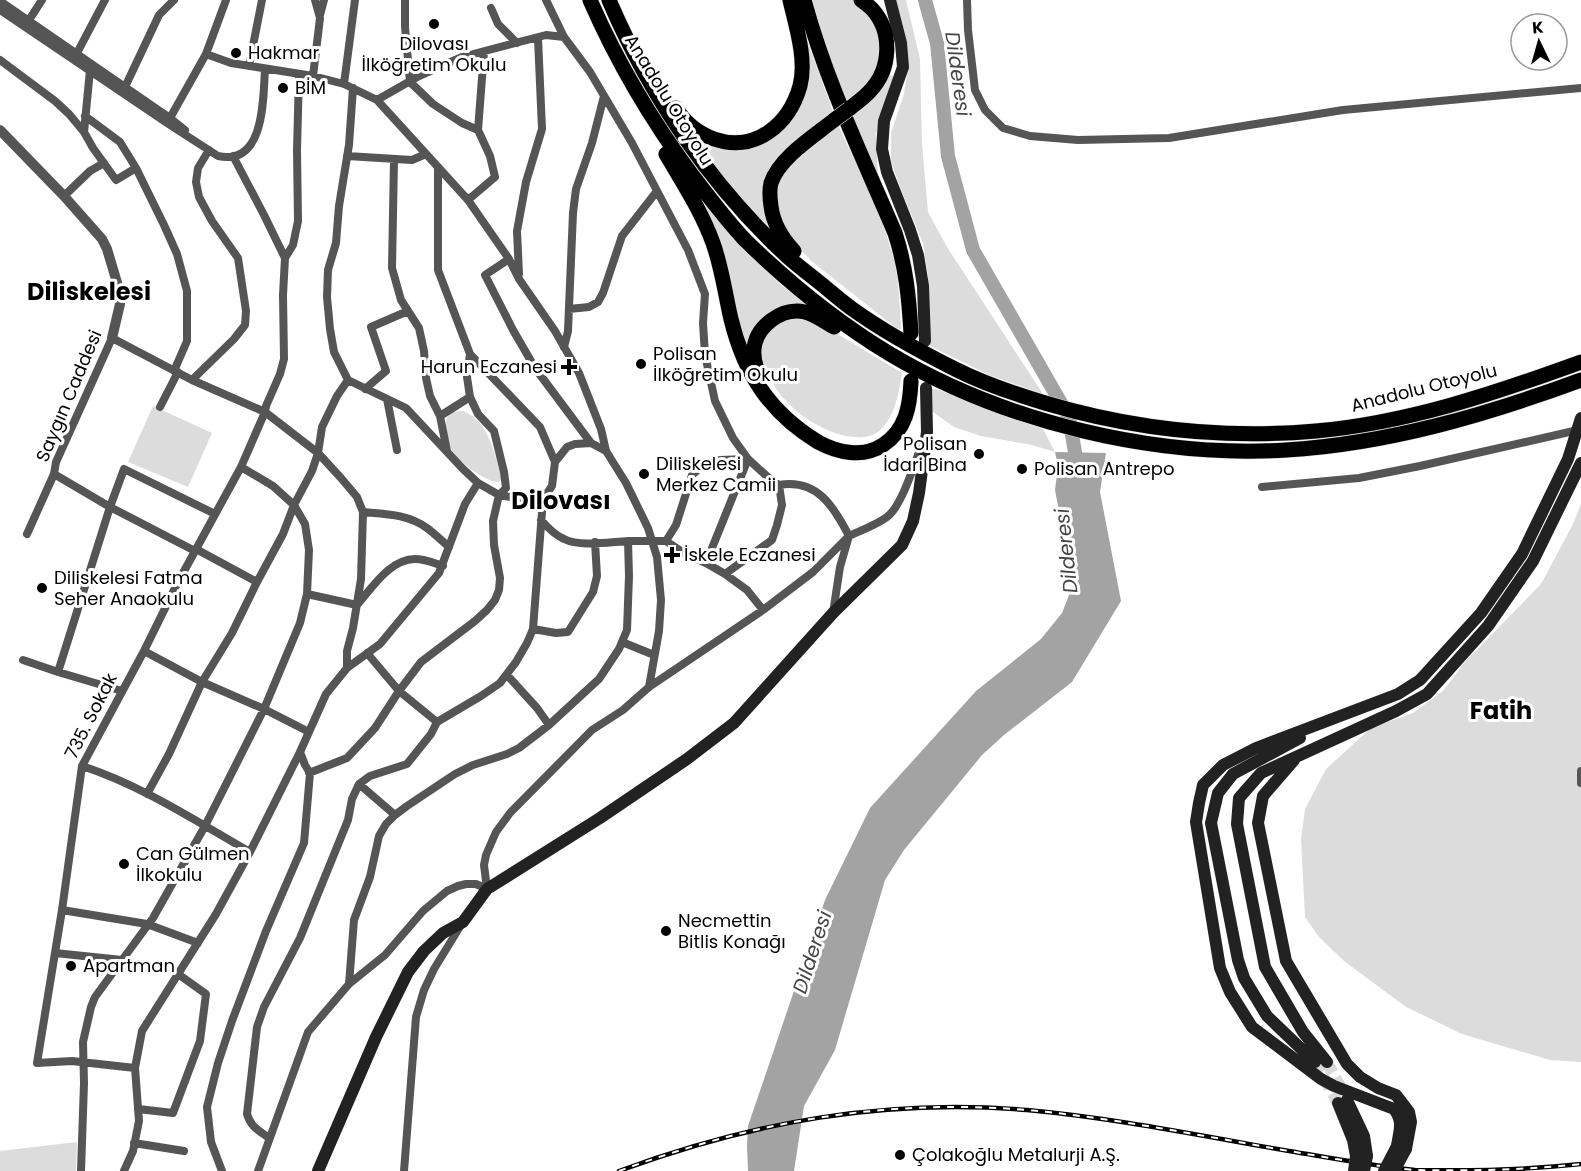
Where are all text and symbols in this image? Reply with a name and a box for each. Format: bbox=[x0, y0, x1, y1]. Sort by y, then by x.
north arrow bbox=[1509, 12, 1569, 72]
text: K bbox=[1531, 16, 1544, 39]
marker: Dilovası İlköğretim Okulu bbox=[427, 17, 441, 31]
street label: Anadolu Otoyolu bbox=[619, 29, 720, 170]
water label: Dilderesi bbox=[938, 30, 978, 119]
place label: Dilovası İlköğretim Okulu bbox=[362, 31, 506, 77]
place label: Hakmar bbox=[248, 40, 320, 65]
marker: Hakmar bbox=[229, 46, 243, 60]
place label: BİM bbox=[295, 75, 326, 100]
marker: BİM bbox=[276, 81, 290, 95]
district label: Diliskelesi bbox=[27, 275, 151, 308]
street label: Saygın Caddesi bbox=[29, 326, 108, 466]
place label: Polisan İlköğretim Okulu bbox=[653, 341, 798, 387]
place label: Harun Eczanesi bbox=[421, 354, 557, 379]
marker: Polisan İlköğretim Okulu bbox=[634, 357, 648, 371]
street label: Anadolu Otoyolu bbox=[1348, 357, 1500, 418]
marker: Harun Eczanesi bbox=[562, 360, 576, 374]
place label: Polisan İdari Bina bbox=[883, 431, 967, 477]
marker: Polisan İdari Bina bbox=[972, 447, 986, 461]
place label: Diliskelesi Merkez Camii bbox=[656, 451, 776, 497]
place label: Polisan Antrepo bbox=[1034, 456, 1174, 481]
marker: Polisan Antrepo bbox=[1015, 462, 1029, 476]
marker: Diliskelesi Merkez Camii bbox=[637, 467, 651, 481]
district label: Dilovası bbox=[511, 484, 611, 517]
water label: Dilderesi bbox=[1048, 506, 1084, 595]
place label: İskele Eczanesi bbox=[684, 542, 816, 567]
marker: İskele Eczanesi bbox=[665, 548, 679, 562]
place label: Diliskelesi Fatma Seher Anaokulu bbox=[54, 565, 203, 611]
marker: Diliskelesi Fatma Seher Anaokulu bbox=[35, 581, 49, 595]
street label: 735. Sokak bbox=[58, 668, 123, 763]
district label: Fatih bbox=[1470, 694, 1532, 727]
place label: Can Gülmen İlkokulu bbox=[136, 841, 250, 887]
marker: Can Gülmen İlkokulu bbox=[117, 857, 131, 871]
water label: Dilderesi bbox=[786, 906, 839, 997]
place label: Necmettin Bitlis Konağı bbox=[678, 908, 786, 954]
marker: Necmettin Bitlis Konağı bbox=[659, 924, 673, 938]
place label: Apartman bbox=[83, 953, 175, 978]
marker: Apartman bbox=[64, 959, 78, 973]
place label: Çolakoğlu Metalurji A.Ş. bbox=[912, 1142, 1120, 1167]
marker: Çolakoğlu Metalurji A.Ş. bbox=[893, 1148, 907, 1162]

